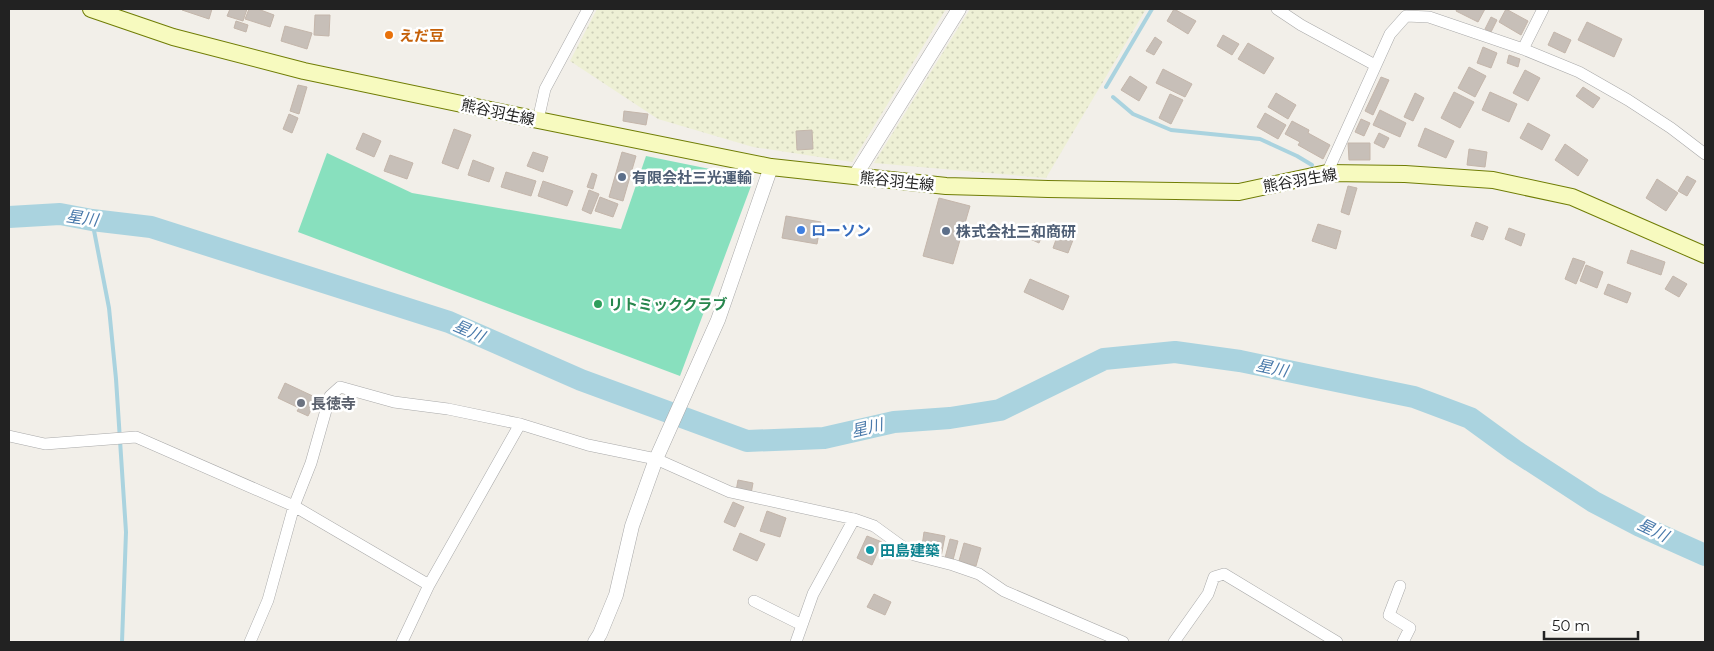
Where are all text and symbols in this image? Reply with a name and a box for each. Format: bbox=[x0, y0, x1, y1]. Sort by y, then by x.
place label: えだ豆 bbox=[399, 26, 444, 45]
marker: えだ豆 bbox=[383, 29, 395, 41]
street label: 熊谷羽生線 bbox=[459, 95, 537, 129]
street label: 熊谷羽生線 bbox=[1261, 164, 1339, 196]
place label: 有限会社三光運輸 bbox=[632, 168, 752, 187]
street label: 熊谷羽生線 bbox=[859, 168, 935, 194]
marker: 有限会社三光運輸 bbox=[616, 171, 628, 183]
water label: 星川 bbox=[65, 206, 101, 230]
place label: ローソン bbox=[811, 221, 871, 240]
place label: 株式会社三和商研 bbox=[956, 222, 1076, 241]
marker: ローソン bbox=[795, 224, 807, 236]
marker: 株式会社三和商研 bbox=[940, 225, 952, 237]
place label: リトミッククラブ bbox=[608, 295, 727, 314]
marker: リトミッククラブ bbox=[592, 298, 604, 310]
water label: 星川 bbox=[451, 316, 489, 347]
water label: 星川 bbox=[1254, 355, 1292, 381]
place label: 長徳寺 bbox=[311, 394, 356, 413]
marker: 長徳寺 bbox=[295, 397, 307, 409]
water label: 星川 bbox=[849, 415, 887, 441]
water label: 星川 bbox=[1634, 514, 1673, 546]
place label: 田島建築 bbox=[880, 541, 940, 560]
marker: 田島建築 bbox=[864, 544, 876, 556]
scale bar bbox=[1544, 608, 1638, 640]
text: 50 m bbox=[1552, 616, 1590, 635]

